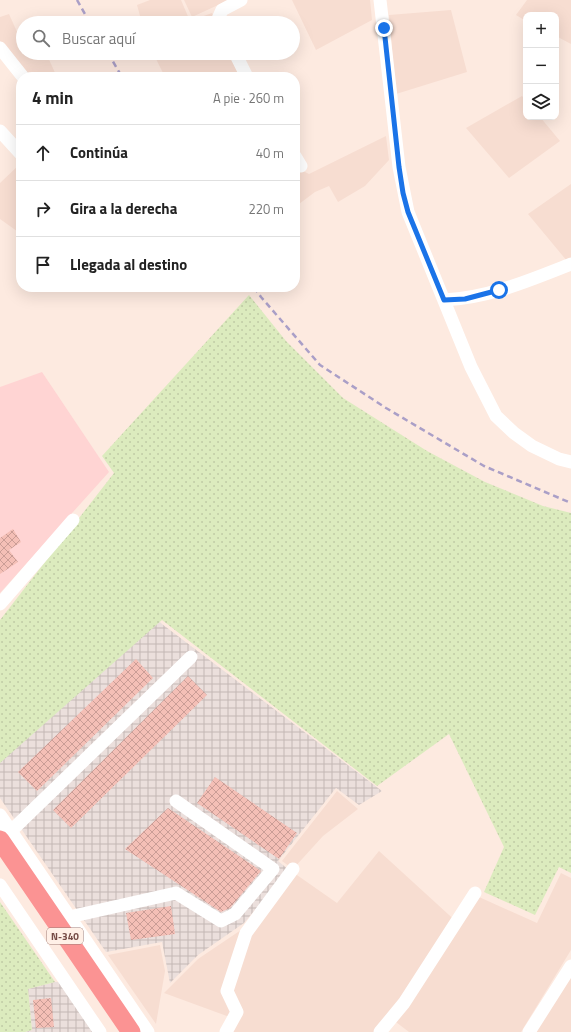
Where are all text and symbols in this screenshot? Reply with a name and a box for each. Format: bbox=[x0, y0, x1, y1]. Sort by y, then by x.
map controls bbox=[523, 12, 559, 120]
button: + bbox=[523, 12, 559, 48]
search box bbox=[16, 16, 300, 60]
route end bbox=[375, 19, 393, 37]
icon: search bbox=[30, 27, 52, 49]
text: Buscar aquí bbox=[62, 27, 135, 50]
button: − bbox=[523, 48, 559, 84]
button: layers bbox=[523, 84, 559, 120]
text: 4 min bbox=[32, 85, 73, 111]
text: A pie · 260 m bbox=[213, 88, 284, 108]
text: Continúa bbox=[70, 141, 128, 164]
icon: ahead bbox=[32, 142, 54, 164]
text: 40 m bbox=[256, 143, 284, 163]
text: Gira a la derecha bbox=[70, 197, 177, 220]
icon: right bbox=[32, 198, 54, 220]
text: 220 m bbox=[248, 199, 284, 219]
text: Llegada al destino bbox=[70, 253, 187, 276]
icon: arrive bbox=[32, 254, 54, 276]
route start bbox=[490, 281, 508, 299]
road number: N-340 bbox=[47, 928, 83, 944]

